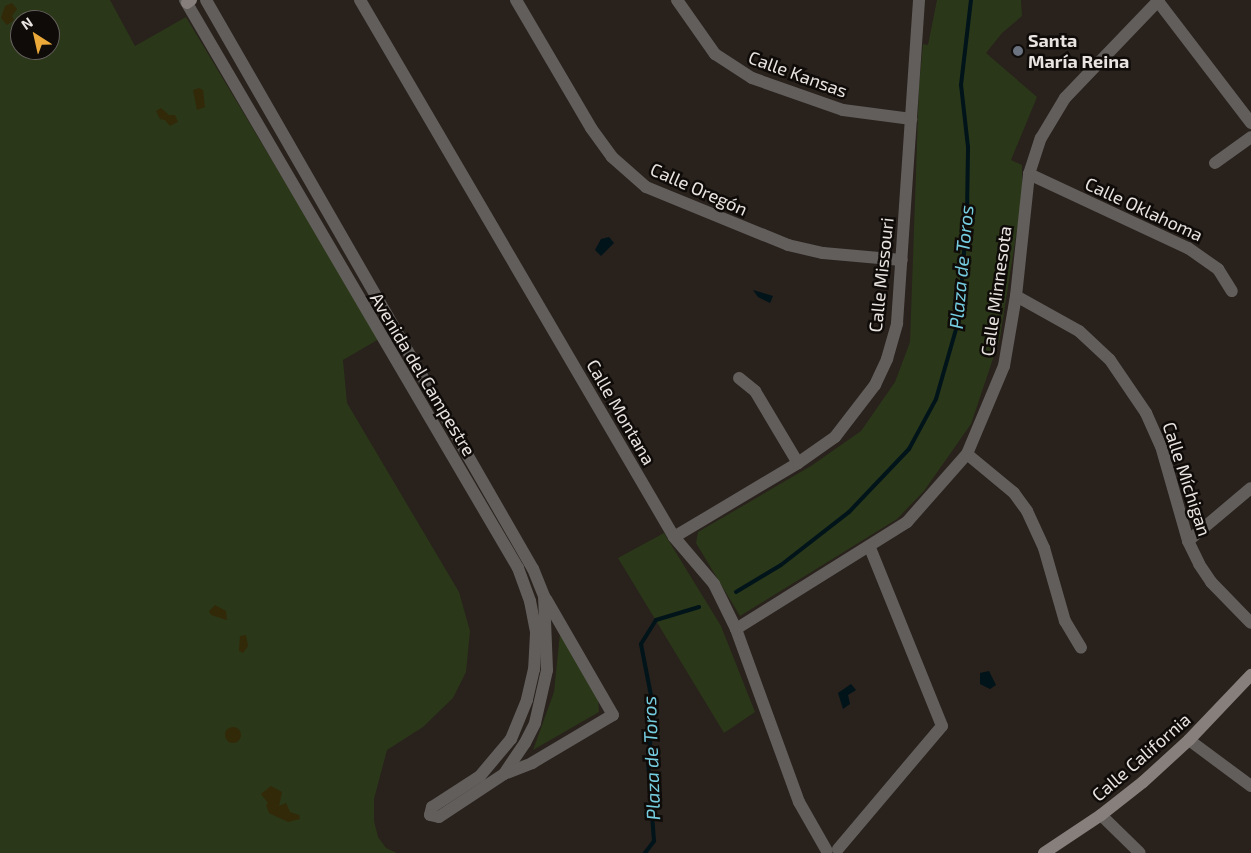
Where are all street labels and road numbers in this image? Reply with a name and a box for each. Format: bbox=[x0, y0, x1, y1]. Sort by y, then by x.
street label: Calle Kansas bbox=[746, 46, 850, 102]
street label: Calle Oregón bbox=[647, 158, 751, 220]
street label: Calle Oklahoma bbox=[1082, 172, 1206, 246]
street label: Calle Missouri bbox=[864, 217, 898, 333]
street label: Calle Minnesota bbox=[976, 224, 1016, 358]
street label: Avenida del Campestre bbox=[366, 288, 480, 460]
street label: Calle Montana bbox=[582, 355, 660, 469]
street label: Calle Míchigan bbox=[1158, 419, 1216, 539]
street label: Calle California bbox=[1087, 708, 1195, 806]

